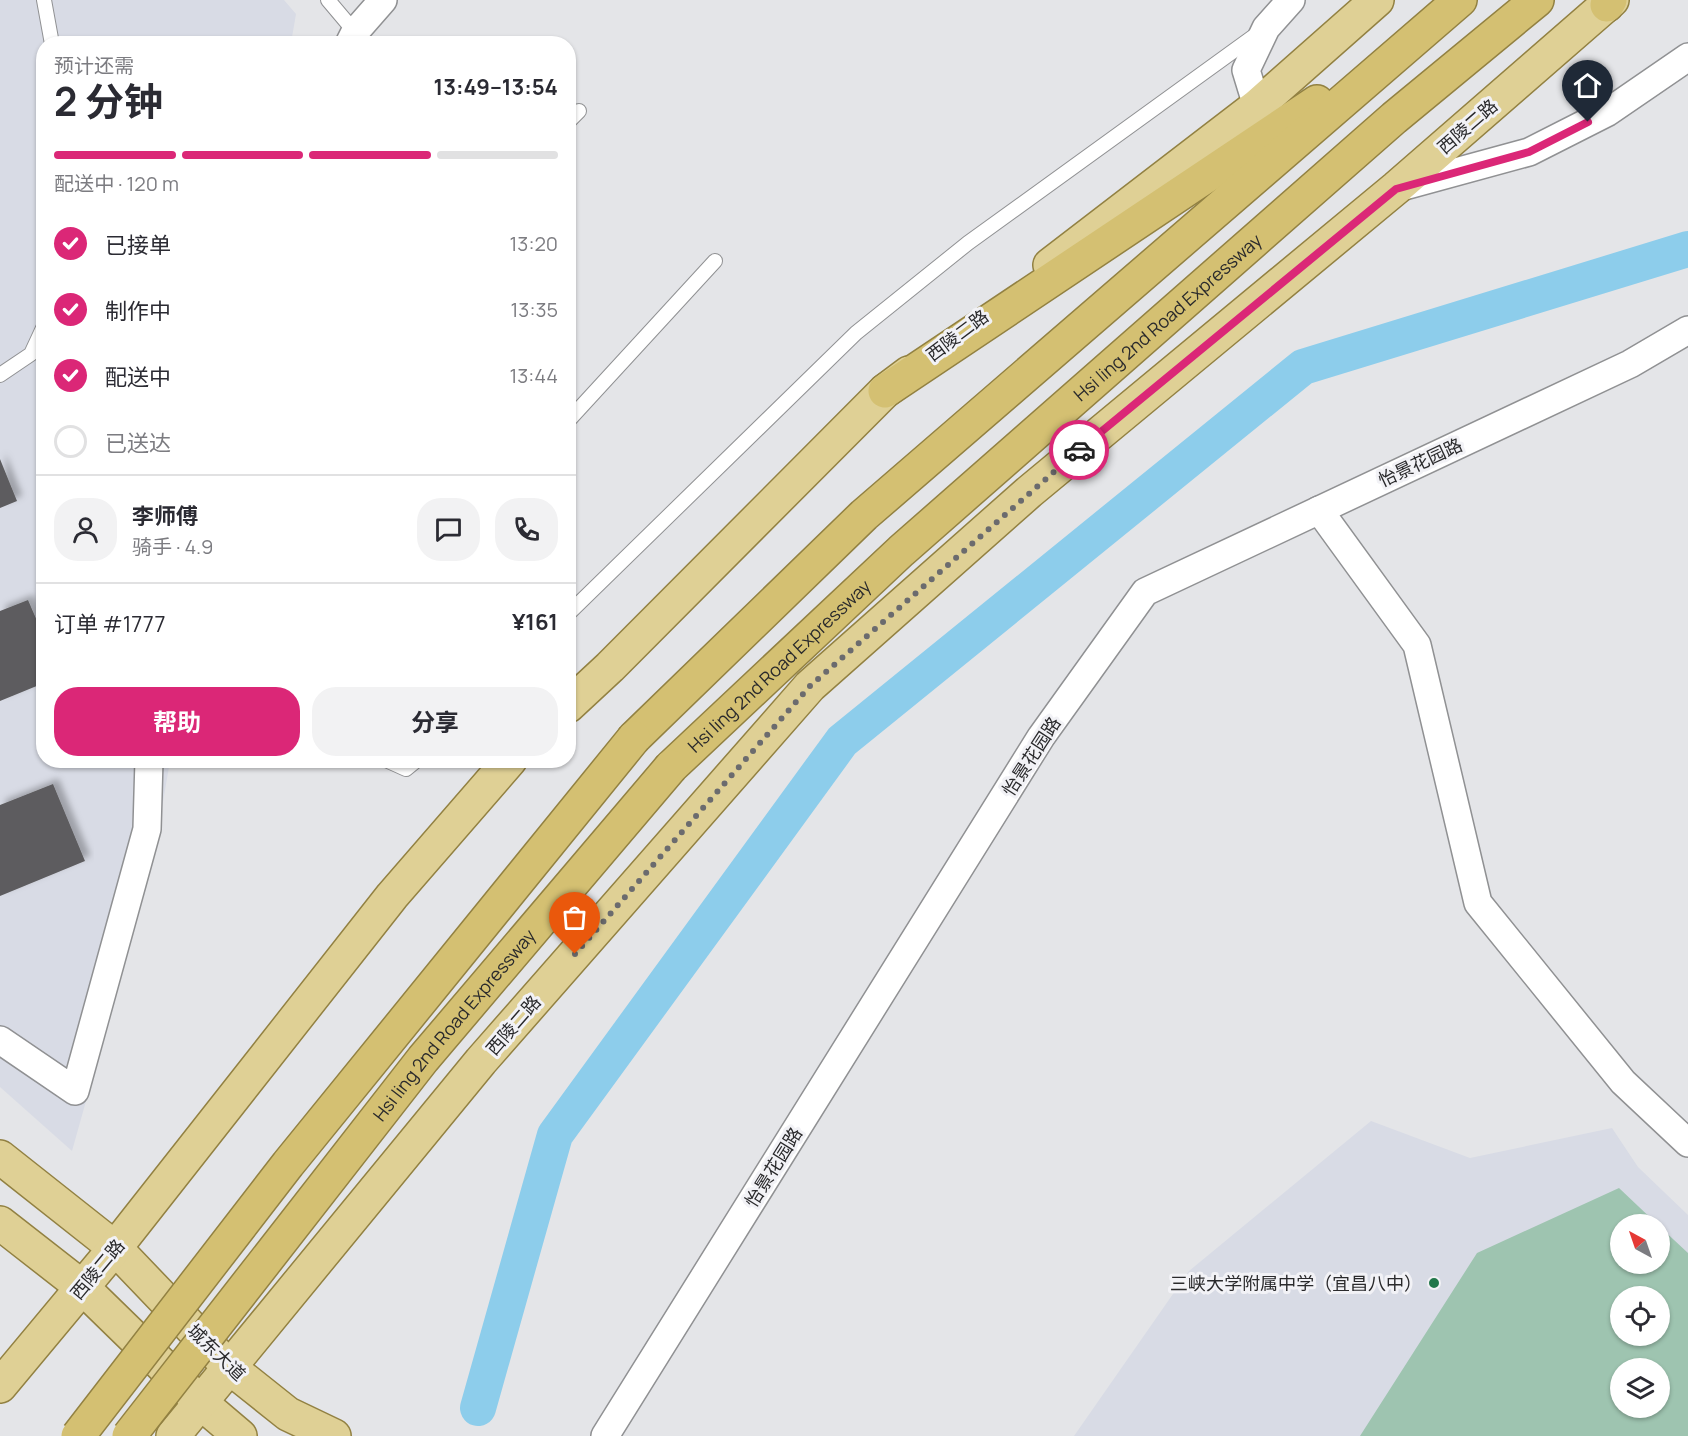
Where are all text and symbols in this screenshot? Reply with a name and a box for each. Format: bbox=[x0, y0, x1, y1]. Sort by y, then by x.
text: 预计还需 bbox=[54, 52, 134, 79]
pin bbox=[1562, 60, 1613, 122]
icon: home bbox=[1571, 69, 1604, 102]
text: 13:49–13:54 bbox=[434, 72, 558, 102]
text: 2 分钟 bbox=[54, 74, 163, 128]
street label: 西陵二路 bbox=[1432, 93, 1502, 159]
text: 配送中 · 120 m bbox=[54, 170, 179, 197]
icon: check bbox=[54, 227, 87, 260]
street label: Hsi ling 2nd Road Expressway bbox=[1068, 228, 1267, 406]
text: 已接单 bbox=[105, 230, 171, 260]
text: 13:20 bbox=[510, 230, 558, 257]
icon: check bbox=[54, 293, 87, 326]
text: 制作中 bbox=[105, 296, 171, 326]
text: 13:35 bbox=[511, 296, 558, 323]
street label: 西陵二路 bbox=[921, 304, 993, 366]
icon: check bbox=[54, 359, 87, 392]
text: 配送中 bbox=[105, 362, 171, 392]
text: 13:44 bbox=[509, 362, 558, 389]
courier bbox=[1049, 420, 1109, 480]
text: 已送达 bbox=[105, 428, 171, 458]
street label: 怡景花园路 bbox=[1374, 432, 1466, 492]
icon: car bbox=[1063, 434, 1096, 467]
button: person bbox=[54, 498, 117, 561]
button: chat bbox=[417, 498, 480, 561]
button: phone bbox=[495, 498, 558, 561]
text: 李师傅 bbox=[132, 501, 198, 531]
text: 骑手 · 4.9 bbox=[132, 533, 213, 560]
street label: Hsi ling 2nd Road Expressway bbox=[682, 574, 876, 757]
text: ¥161 bbox=[512, 607, 558, 637]
text: 订单 #1777 bbox=[54, 609, 166, 639]
button: 帮助 bbox=[54, 687, 300, 756]
button: 分享 bbox=[312, 687, 558, 756]
street label: 怡景花园路 bbox=[996, 712, 1066, 800]
pin bbox=[549, 892, 600, 954]
icon: bag bbox=[558, 901, 591, 934]
street label: Hsi ling 2nd Road Expressway bbox=[367, 923, 541, 1126]
street label: 西陵二路 bbox=[480, 990, 546, 1060]
street label: 怡景花园路 bbox=[739, 1122, 807, 1212]
north arrow bbox=[1610, 1214, 1670, 1274]
map controls bbox=[1610, 1214, 1670, 1418]
street label: 西陵二路 bbox=[65, 1234, 129, 1304]
place label: 三峡大学附属中学（宜昌八中） bbox=[1170, 1271, 1422, 1295]
marker: 三峡大学附属中学（宜昌八中） bbox=[1427, 1276, 1441, 1290]
button: locate bbox=[1610, 1286, 1670, 1346]
street label: 城东大道 bbox=[183, 1318, 251, 1386]
button: layers bbox=[1610, 1358, 1670, 1418]

